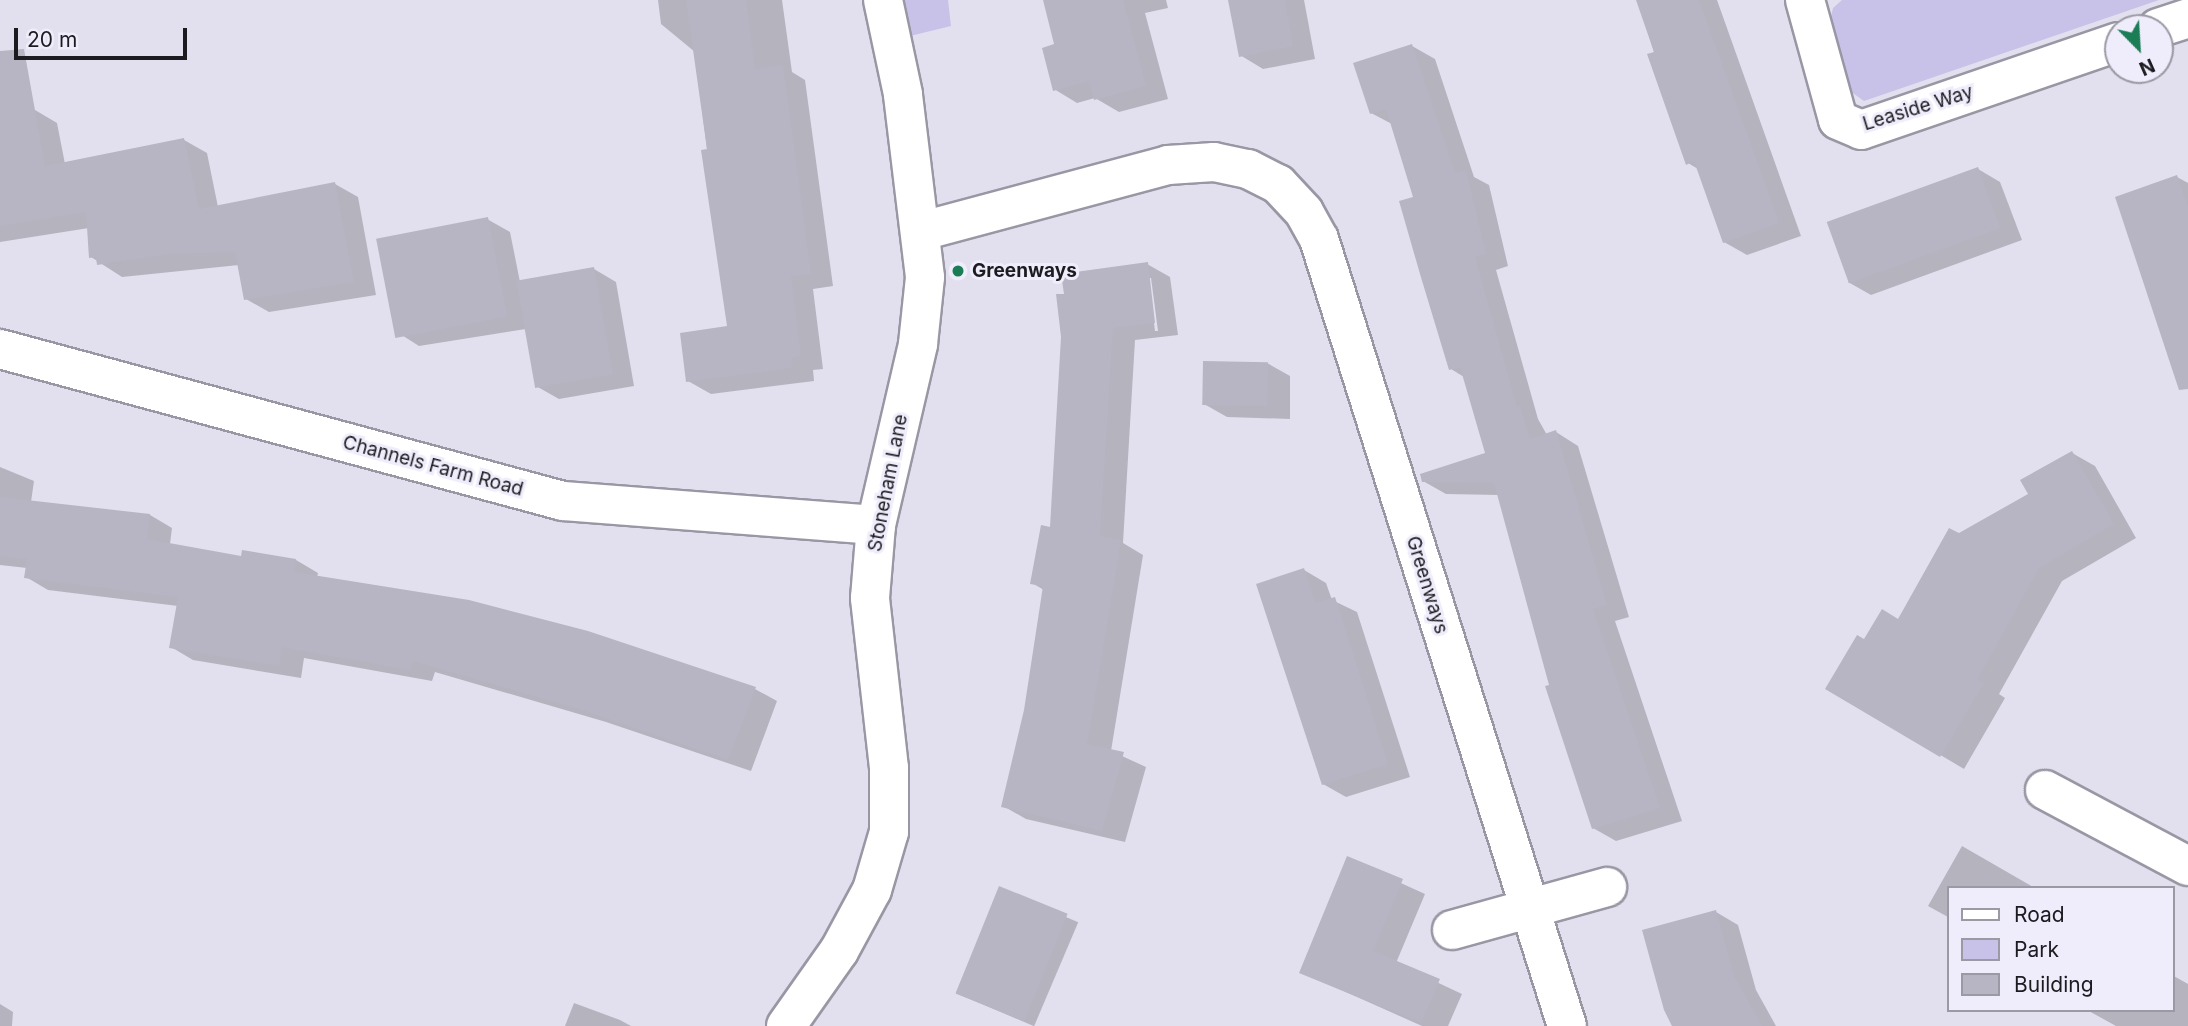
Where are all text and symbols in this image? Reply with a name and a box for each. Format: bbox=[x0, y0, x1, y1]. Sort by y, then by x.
scale bar bbox=[18, 14, 191, 58]
north arrow bbox=[2104, 14, 2174, 84]
text: 20 m bbox=[27, 27, 77, 52]
text: N bbox=[2136, 53, 2158, 80]
street label: Leaside Way bbox=[1860, 80, 1976, 136]
place label: Greenways bbox=[972, 260, 1077, 282]
marker: Greenways bbox=[950, 263, 966, 279]
street label: Stoneham Lane bbox=[863, 412, 913, 554]
street label: Channels Farm Road bbox=[340, 431, 526, 501]
street label: Greenways bbox=[1401, 533, 1453, 637]
legend bbox=[1946, 886, 2174, 1012]
text: Road bbox=[2014, 902, 2065, 927]
text: Park bbox=[2014, 937, 2059, 962]
text: Building bbox=[2014, 972, 2094, 997]

